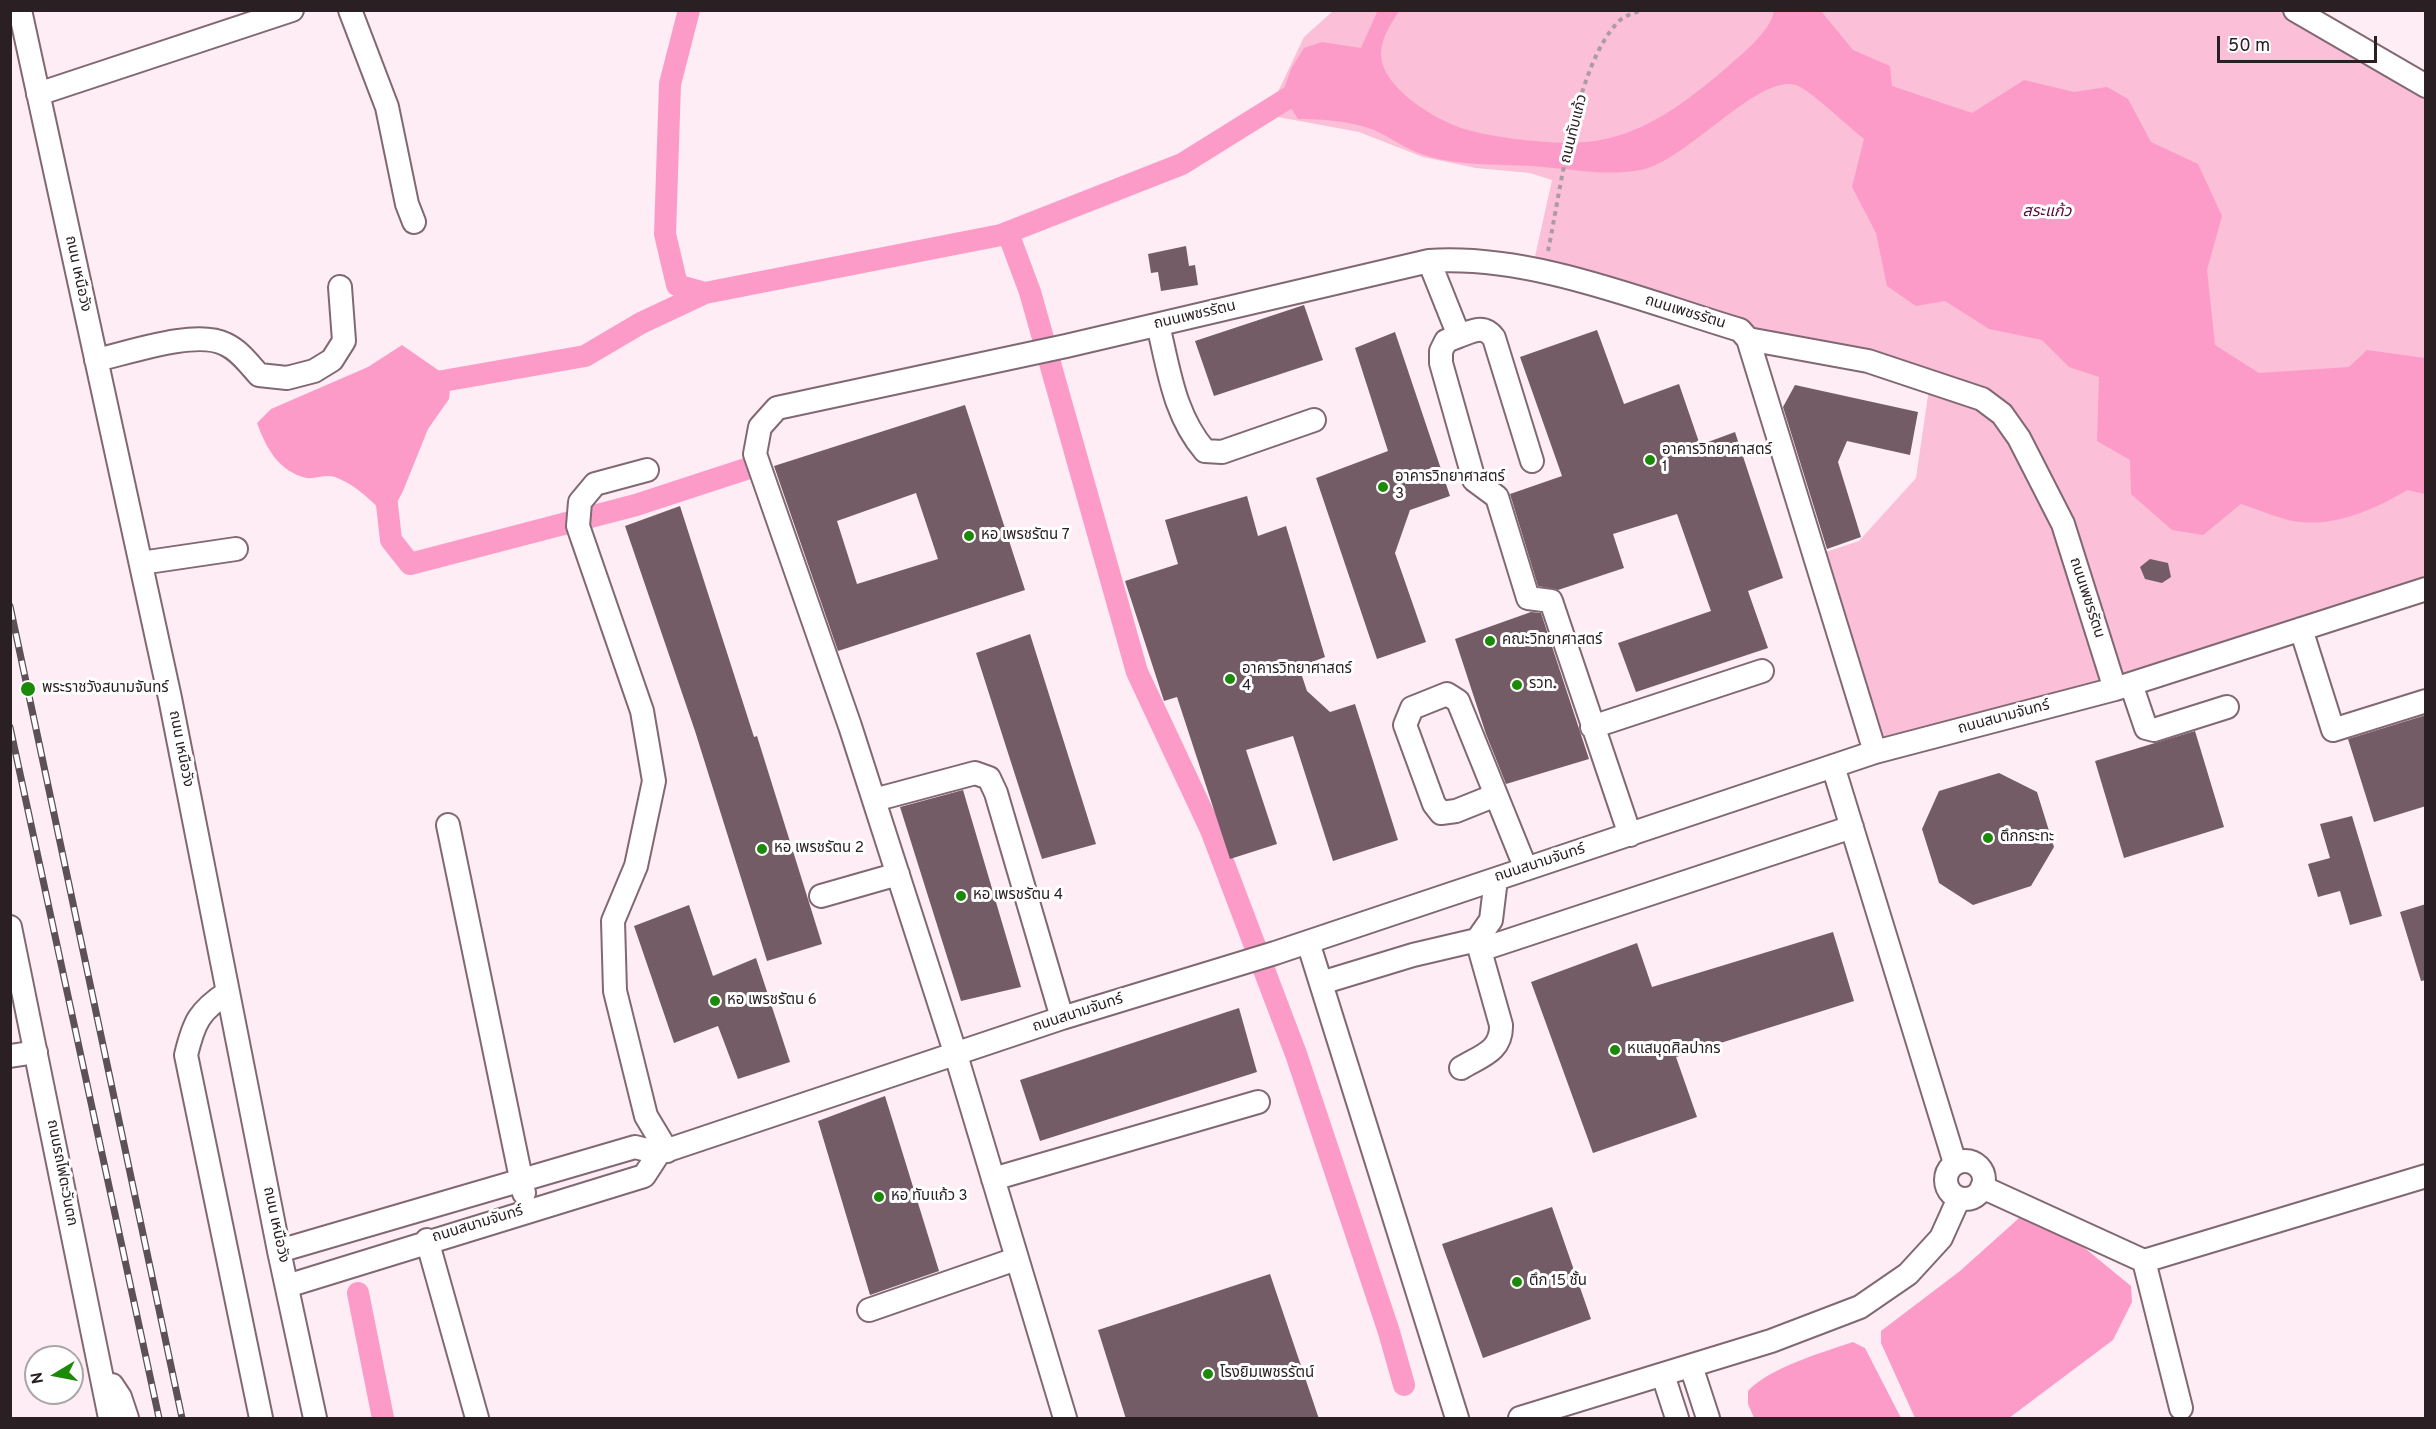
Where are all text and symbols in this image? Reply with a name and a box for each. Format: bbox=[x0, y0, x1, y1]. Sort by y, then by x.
scale bar bbox=[2220, 24, 2380, 62]
text: 50 m bbox=[2228, 35, 2270, 58]
street label: ถนนทับแก้ว bbox=[1558, 93, 1592, 165]
water label: สระแก้ว bbox=[2023, 203, 2071, 223]
street label: ถนน เหนือวัง bbox=[60, 234, 94, 314]
street label: ถนนเพชรรัตน bbox=[1642, 292, 1728, 334]
street label: ถนนเพชรรัตน bbox=[1152, 298, 1238, 334]
place label: อาคารวิทยาศาสตร์ 1 bbox=[1662, 442, 1772, 477]
marker: อาคารวิทยาศาสตร์ 1 bbox=[1643, 453, 1657, 467]
place label: อาคารวิทยาศาสตร์ 3 bbox=[1395, 469, 1505, 504]
marker: อาคารวิทยาศาสตร์ 3 bbox=[1376, 480, 1390, 494]
place label: หอ เพรชรัตน 7 bbox=[981, 527, 1069, 545]
marker: หอ เพรชรัตน 7 bbox=[962, 529, 976, 543]
street label: ถนนเพชรรัตน bbox=[2065, 555, 2107, 641]
place label: คณะวิทยาศาสตร์ bbox=[1502, 632, 1602, 650]
marker: คณะวิทยาศาสตร์ bbox=[1483, 634, 1497, 648]
place label: อาคารวิทยาศาสตร์ 4 bbox=[1242, 661, 1352, 696]
marker: อาคารวิทยาศาสตร์ 4 bbox=[1223, 672, 1237, 686]
place label: รวท. bbox=[1529, 676, 1556, 694]
marker: รวท. bbox=[1510, 678, 1524, 692]
marker: พระราชวังสนามจันทร์ bbox=[19, 680, 37, 698]
place label: พระราชวังสนามจันทร์ bbox=[42, 680, 169, 698]
street label: ถนนสนามจันทร์ bbox=[1956, 697, 2052, 739]
street label: ถนน เหนือวัง bbox=[164, 709, 196, 789]
place label: ตึกกระทะ bbox=[2000, 829, 2054, 847]
marker: ตึกกระทะ bbox=[1981, 831, 1995, 845]
place label: หอ เพรชรัตน 2 bbox=[774, 840, 864, 858]
street label: ถนนสนามจันทร์ bbox=[1492, 841, 1588, 887]
marker: หอ เพรชรัตน 2 bbox=[755, 842, 769, 856]
place label: หอ เพรชรัตน 4 bbox=[973, 887, 1063, 905]
marker: หอ เพรชรัตน 4 bbox=[954, 889, 968, 903]
street label: ถนนสนามจันทร์ bbox=[1030, 991, 1126, 1037]
place label: หอ เพรชรัตน 6 bbox=[727, 992, 817, 1010]
marker: หอ เพรชรัตน 6 bbox=[708, 994, 722, 1008]
place label: หแสมุดศิลปากร bbox=[1627, 1041, 1721, 1059]
marker: หแสมุดศิลปากร bbox=[1608, 1043, 1622, 1057]
street label: ถนนรถไฟตะวันตก bbox=[42, 1118, 80, 1228]
street label: ถนน เหนือวัง bbox=[258, 1185, 292, 1265]
place label: หอ ทับแก้ว 3 bbox=[891, 1188, 968, 1206]
marker: หอ ทับแก้ว 3 bbox=[872, 1190, 886, 1204]
street label: ถนนสนามจันทร์ bbox=[430, 1203, 526, 1247]
place label: ตึก 15 ชั้น bbox=[1529, 1273, 1587, 1291]
marker: ตึก 15 ชั้น bbox=[1510, 1275, 1524, 1289]
north arrow bbox=[24, 1345, 84, 1405]
place label: โรงยิมเพชรรัตน์ bbox=[1220, 1365, 1314, 1383]
marker: โรงยิมเพชรรัตน์ bbox=[1201, 1367, 1215, 1381]
text: N bbox=[27, 1370, 49, 1385]

